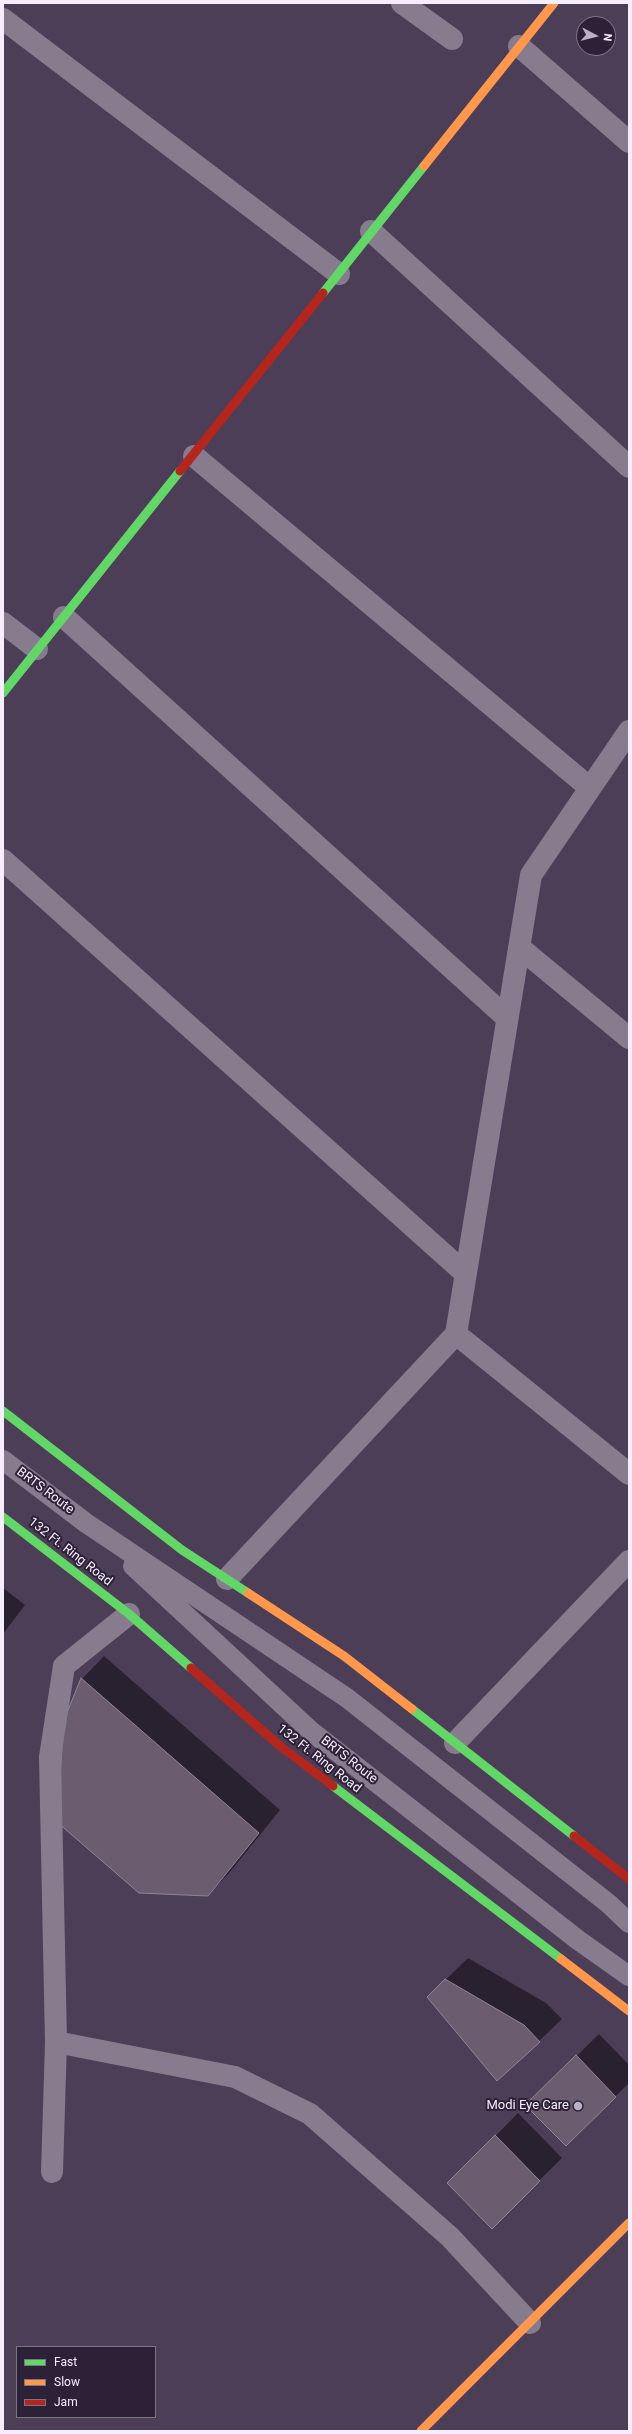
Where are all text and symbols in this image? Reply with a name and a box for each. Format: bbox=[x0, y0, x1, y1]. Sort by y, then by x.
north arrow bbox=[576, 16, 616, 56]
text: N bbox=[600, 33, 614, 42]
street label: BRTS Route bbox=[13, 1464, 77, 1518]
street label: 132 Ft. Ring Road bbox=[25, 1514, 115, 1590]
street label: 132 Ft. Ring Road bbox=[274, 1721, 364, 1797]
street label: BRTS Route bbox=[317, 1733, 381, 1787]
place label: Modi Eye Care bbox=[486, 2098, 569, 2114]
marker: Modi Eye Care bbox=[572, 2100, 584, 2112]
legend bbox=[16, 2346, 156, 2418]
text: Fast bbox=[54, 2355, 77, 2369]
text: Slow bbox=[54, 2375, 80, 2389]
text: Jam bbox=[54, 2395, 78, 2409]

